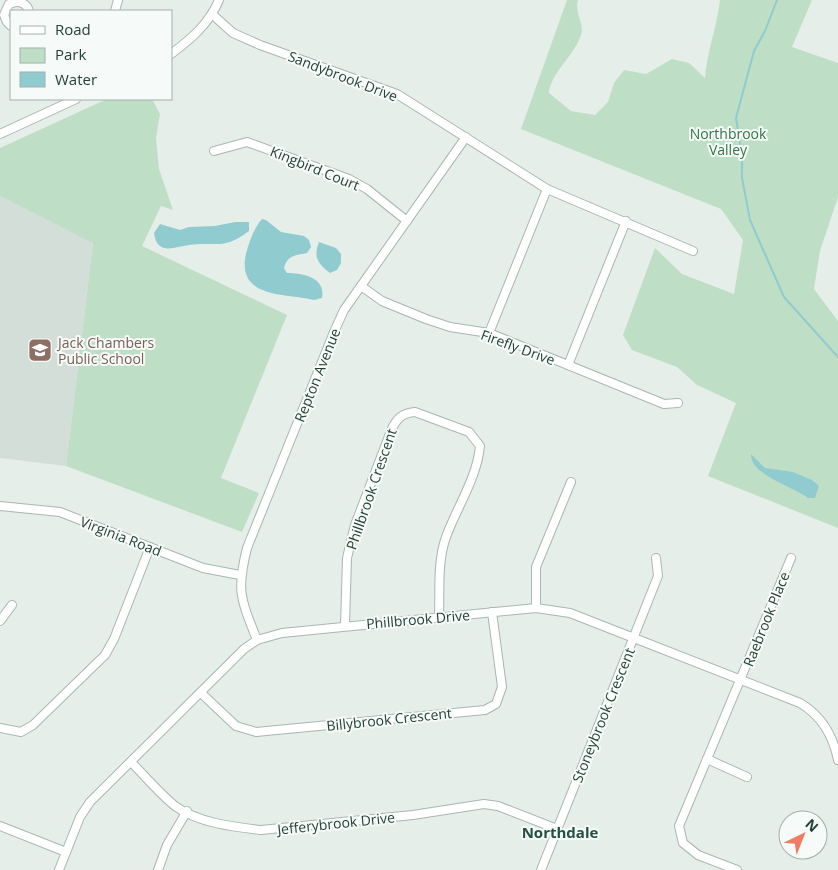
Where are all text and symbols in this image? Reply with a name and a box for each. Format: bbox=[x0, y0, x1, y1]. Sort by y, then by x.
legend bbox=[10, 10, 172, 100]
text: Road bbox=[55, 19, 91, 39]
text: Park bbox=[55, 44, 86, 64]
street label: Sandybrook Drive bbox=[285, 46, 401, 106]
text: Water bbox=[55, 69, 97, 89]
park label: Northbrook Valley bbox=[690, 124, 767, 159]
street label: Kingbird Court bbox=[267, 141, 363, 195]
street label: Repton Avenue bbox=[290, 325, 344, 425]
street label: Firefly Drive bbox=[478, 325, 558, 369]
place label: Jack Chambers Public School bbox=[56, 333, 155, 368]
school or university icon: Jack Chambers Public School bbox=[27, 337, 53, 363]
street label: Phillbrook Crescent bbox=[341, 426, 401, 552]
street label: Virginia Road bbox=[78, 512, 164, 560]
street label: Raebrook Place bbox=[738, 569, 794, 669]
street label: Phillbrook Drive bbox=[365, 605, 471, 633]
street label: Stoneybrook Crescent bbox=[567, 645, 639, 785]
street label: Billybrook Crescent bbox=[325, 703, 453, 735]
street label: Jefferybrook Drive bbox=[274, 807, 396, 839]
north arrow bbox=[778, 810, 828, 860]
text: N bbox=[802, 814, 823, 836]
district label: Northdale bbox=[522, 822, 598, 842]

